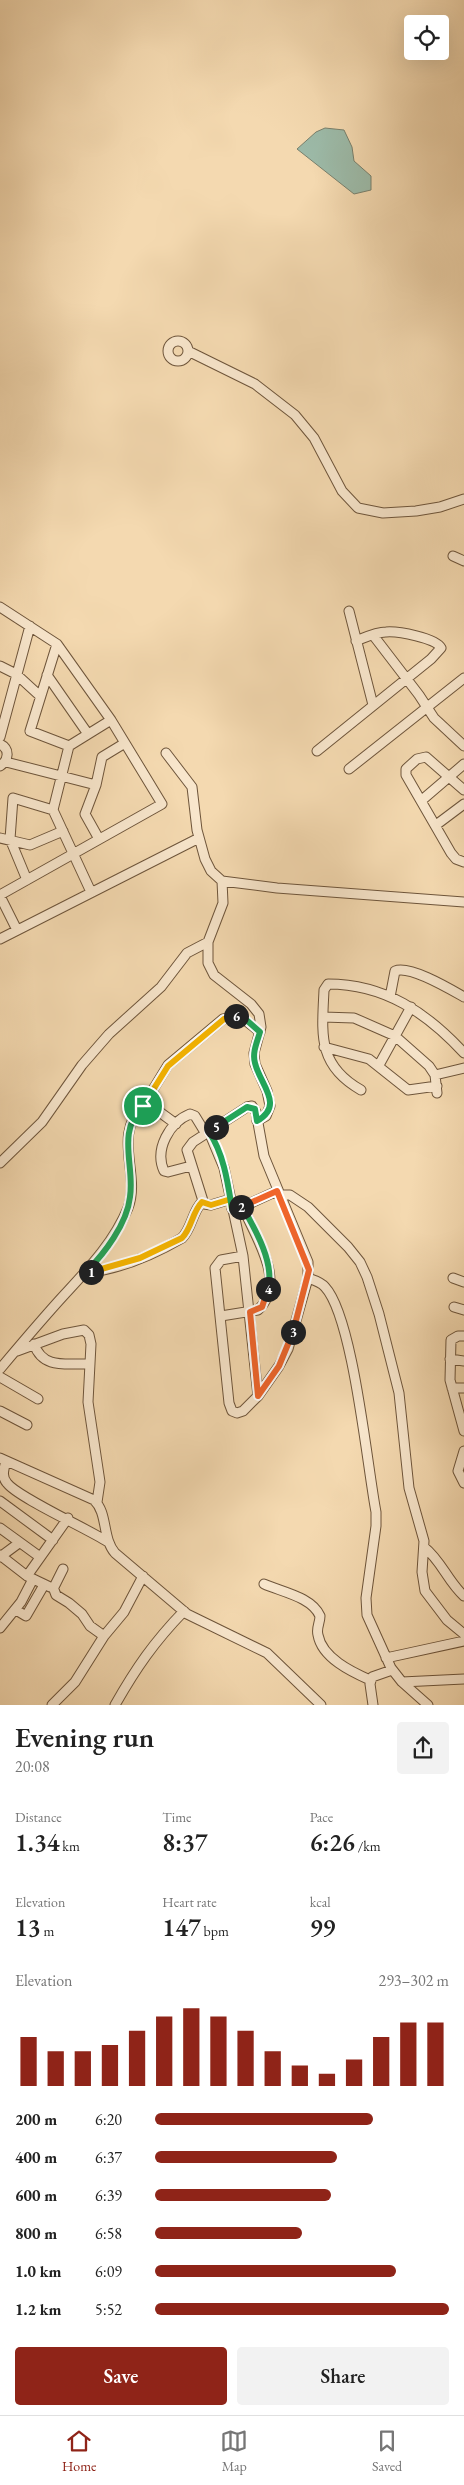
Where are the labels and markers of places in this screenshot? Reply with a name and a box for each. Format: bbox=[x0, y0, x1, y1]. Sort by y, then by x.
pin: 6 bbox=[224, 1004, 248, 1028]
pin bbox=[122, 1085, 164, 1127]
pin: 5 bbox=[204, 1114, 228, 1140]
pin: 2 bbox=[228, 1194, 254, 1220]
pin: 1 bbox=[78, 1260, 104, 1284]
pin: 4 bbox=[256, 1276, 280, 1302]
pin: 3 bbox=[280, 1320, 306, 1344]

